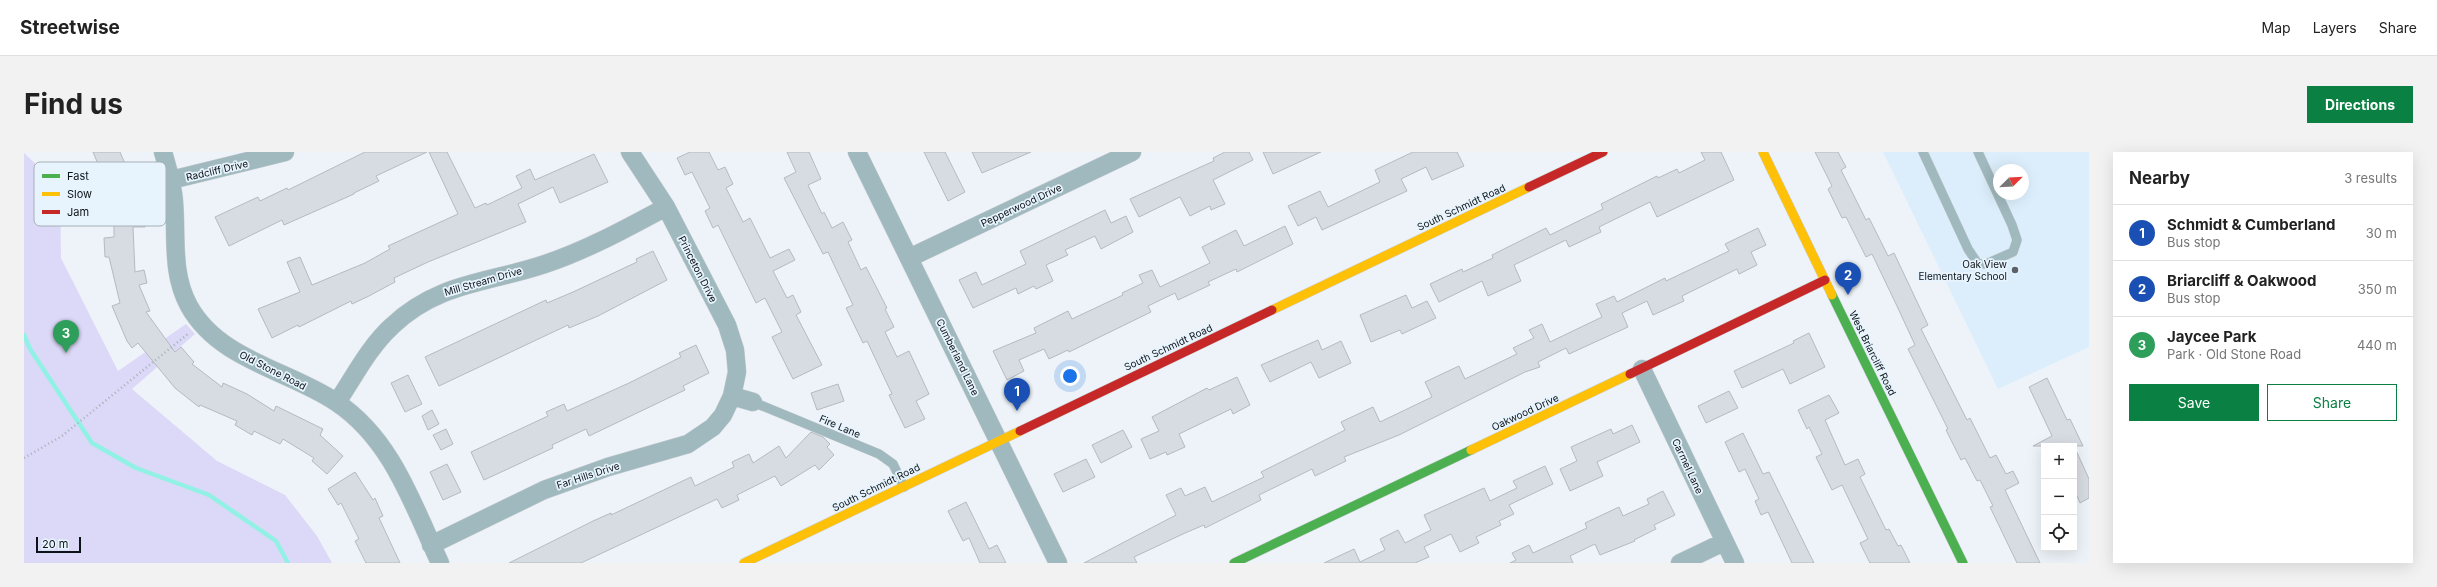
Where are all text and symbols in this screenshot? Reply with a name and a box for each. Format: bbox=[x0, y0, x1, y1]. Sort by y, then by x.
text: Streetwise bbox=[20, 16, 120, 39]
text: Map bbox=[2262, 19, 2291, 36]
text: Layers bbox=[2313, 19, 2357, 36]
text: Share bbox=[2379, 19, 2417, 36]
button: Directions bbox=[2307, 86, 2413, 123]
text: Find us bbox=[24, 87, 123, 121]
street label: Radcliff Drive bbox=[185, 157, 249, 183]
legend bbox=[34, 162, 166, 226]
north arrow bbox=[1993, 164, 2029, 200]
text: Nearby bbox=[2129, 168, 2190, 188]
text: Fast bbox=[67, 169, 89, 183]
text: 3 results bbox=[2344, 170, 2397, 186]
street label: Pepperwood Drive bbox=[979, 181, 1063, 229]
street label: South Schmidt Road bbox=[1415, 181, 1507, 233]
text: Slow bbox=[67, 187, 92, 201]
text: Jam bbox=[67, 205, 89, 219]
text: Schmidt & Cumberland bbox=[2167, 215, 2336, 234]
text: 1 bbox=[2139, 225, 2145, 241]
text: 30 m bbox=[2366, 225, 2397, 241]
street label: Princeton Drive bbox=[676, 234, 720, 304]
text: Bus stop bbox=[2167, 234, 2220, 250]
place label: Oak View Elementary School bbox=[1918, 258, 2007, 282]
pin: 2 bbox=[1835, 262, 1861, 295]
street label: Mill Stream Drive bbox=[443, 264, 523, 298]
marker: Oak View Elementary School bbox=[2010, 265, 2020, 275]
text: Briarcliff & Oakwood bbox=[2167, 271, 2316, 290]
text: 2 bbox=[2138, 281, 2146, 297]
text: 350 m bbox=[2358, 281, 2397, 297]
text: Bus stop bbox=[2167, 290, 2220, 306]
street label: West Briarcliff Road bbox=[1847, 309, 1899, 397]
street label: Cumberland Lane bbox=[934, 317, 982, 397]
pin: 3 bbox=[53, 320, 79, 353]
street label: South Schmidt Road bbox=[1122, 321, 1214, 373]
text: Jaycee Park bbox=[2167, 327, 2257, 346]
text: 3 bbox=[2138, 337, 2146, 353]
text: 440 m bbox=[2357, 337, 2397, 353]
text: Park · Old Stone Road bbox=[2167, 346, 2301, 362]
street label: Old Stone Road bbox=[238, 348, 308, 392]
your location bbox=[1060, 366, 1080, 386]
pin: 1 bbox=[1004, 378, 1030, 411]
button: Save bbox=[2129, 384, 2259, 421]
button: Share bbox=[2267, 384, 2397, 421]
street label: Oakwood Drive bbox=[1490, 391, 1561, 433]
street label: Fire Lane bbox=[818, 412, 863, 440]
street label: Carmel Lane bbox=[1670, 436, 1706, 496]
map controls bbox=[2041, 443, 2077, 551]
button: + bbox=[2041, 443, 2077, 479]
street label: Far Hills Drive bbox=[555, 459, 621, 491]
street label: South Schmidt Road bbox=[830, 461, 922, 513]
button: − bbox=[2041, 479, 2077, 515]
button: locate bbox=[2041, 515, 2077, 551]
scale bar bbox=[36, 535, 81, 554]
text: 20 m bbox=[42, 537, 68, 551]

